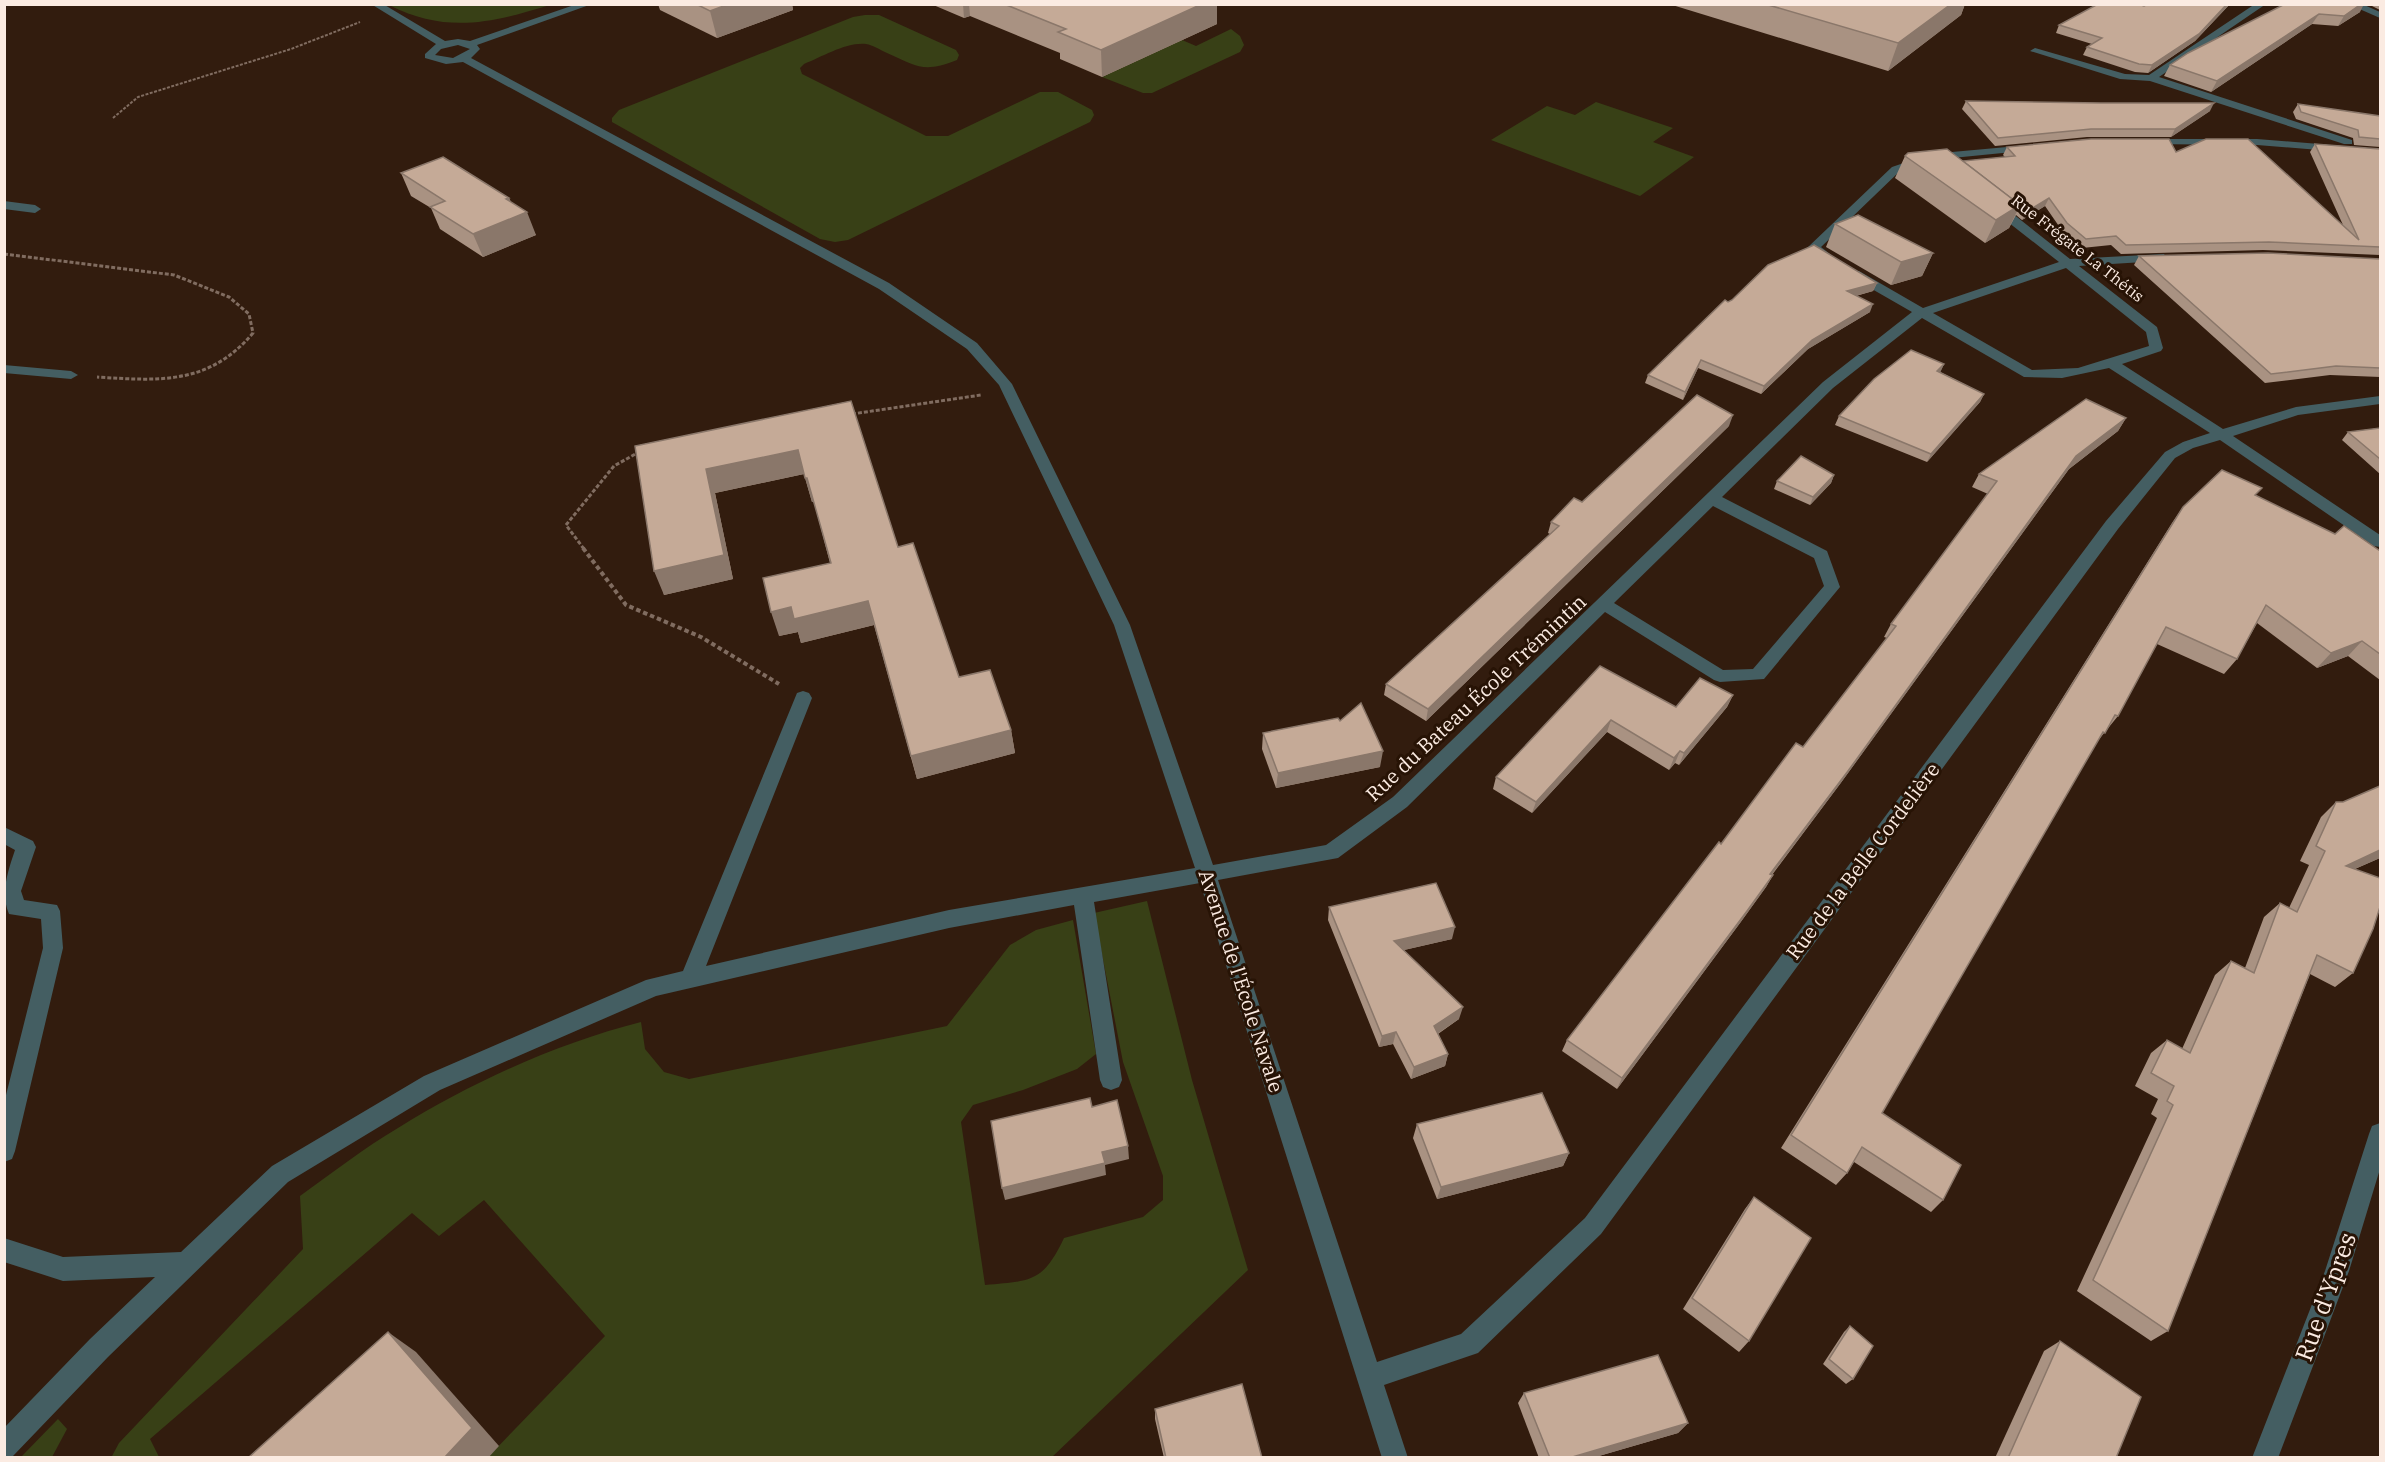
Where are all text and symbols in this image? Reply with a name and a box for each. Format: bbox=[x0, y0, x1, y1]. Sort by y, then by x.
street label: Rue Frégate La Thétis bbox=[2008, 190, 2148, 306]
street label: Rue du Bateau École Trémintin bbox=[1360, 588, 1592, 807]
street label: Rue de la Belle Cordelière bbox=[1780, 757, 1946, 965]
street label: Avenue de l'École Navale bbox=[1193, 866, 1290, 1096]
street label: Rue d'Ypres bbox=[2287, 1228, 2363, 1365]

